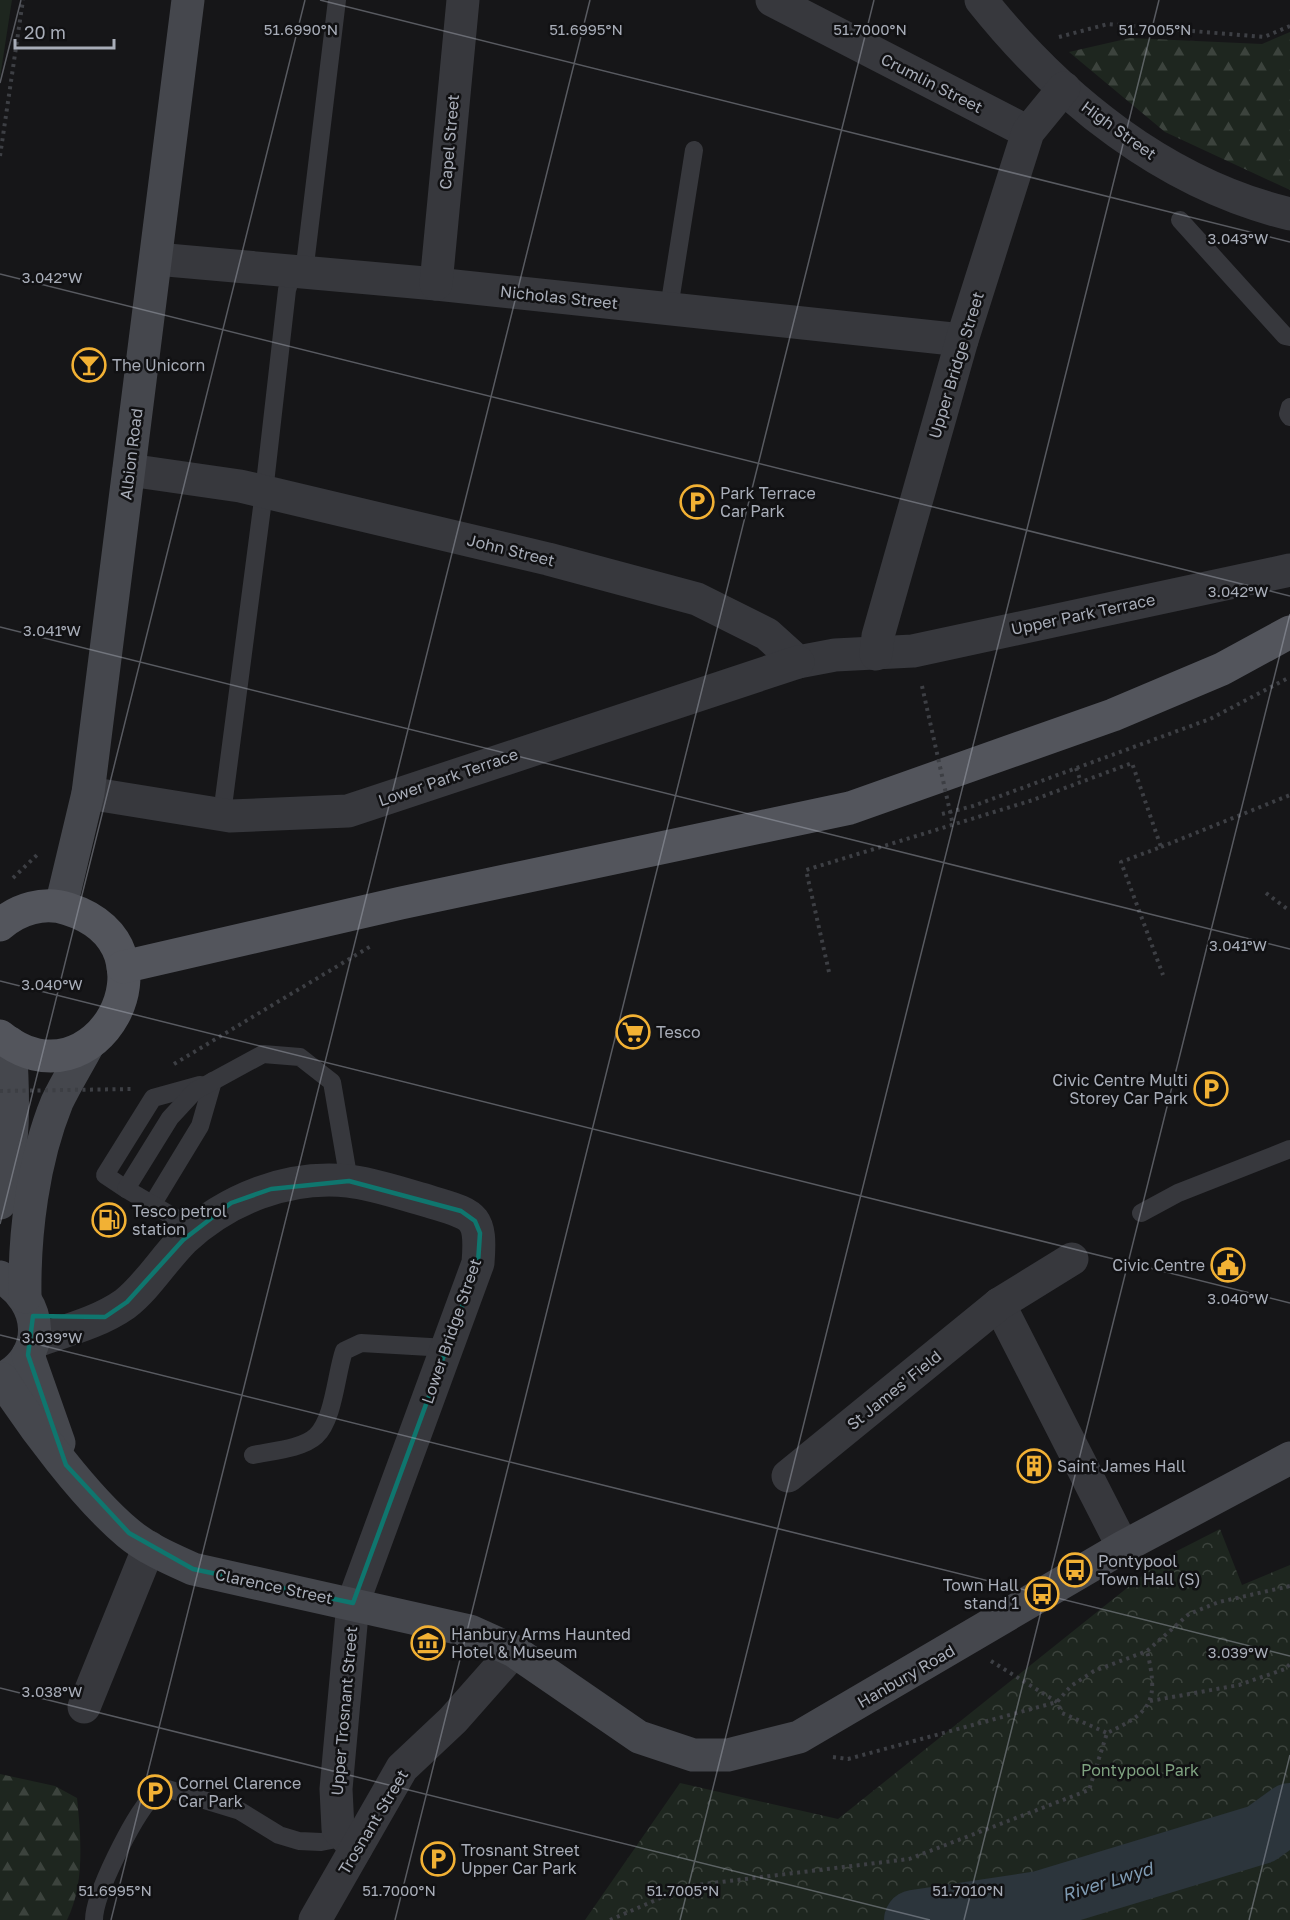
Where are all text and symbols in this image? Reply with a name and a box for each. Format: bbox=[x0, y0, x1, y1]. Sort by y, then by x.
scale bar bbox=[15, 12, 114, 50]
text: 51.6990°N bbox=[264, 20, 338, 38]
text: 51.6995°N bbox=[549, 20, 623, 38]
text: 51.7000°N bbox=[833, 20, 907, 38]
text: 51.7005°N bbox=[1119, 20, 1191, 38]
text: 20 m bbox=[24, 21, 66, 43]
street label: Crumlin Street bbox=[878, 49, 986, 117]
street label: Capel Street bbox=[435, 94, 463, 190]
street label: High Street bbox=[1078, 96, 1160, 164]
text: 3.043°W bbox=[1208, 229, 1268, 247]
text: 3.042°W bbox=[22, 268, 82, 286]
street label: Nicholas Street bbox=[499, 281, 619, 313]
street label: Upper Bridge Street bbox=[924, 289, 988, 441]
bar icon: The Unicorn bbox=[71, 347, 107, 383]
place label: The Unicorn bbox=[112, 355, 205, 375]
street label: Albion Road bbox=[115, 407, 147, 501]
place label: Park Terrace Car Park bbox=[720, 483, 816, 521]
parking icon: Park Terrace Car Park bbox=[679, 484, 715, 520]
street label: John Street bbox=[465, 529, 557, 571]
text: 3.042°W bbox=[1208, 582, 1268, 600]
street label: Upper Park Terrace bbox=[1009, 589, 1157, 639]
text: 3.041°W bbox=[23, 621, 81, 639]
street label: Lower Park Terrace bbox=[375, 744, 521, 810]
text: 3.041°W bbox=[1209, 936, 1267, 954]
text: 3.040°W bbox=[21, 975, 83, 993]
supermarket icon: Tesco bbox=[615, 1014, 651, 1050]
place label: Tesco bbox=[656, 1022, 701, 1042]
place label: Civic Centre Multi Storey Car Park bbox=[1052, 1070, 1188, 1108]
parking icon: Civic Centre Multi Storey Car Park bbox=[1193, 1071, 1229, 1107]
place label: Tesco petrol station bbox=[132, 1201, 227, 1239]
fuel station icon: Tesco petrol station bbox=[91, 1202, 127, 1238]
public building icon: Civic Centre bbox=[1210, 1247, 1246, 1283]
place label: Civic Centre bbox=[1112, 1255, 1205, 1275]
street label: Lower Bridge Street bbox=[417, 1256, 485, 1406]
text: 3.040°W bbox=[1207, 1289, 1269, 1307]
text: 3.039°W bbox=[22, 1328, 82, 1346]
street label: St James' Field bbox=[843, 1346, 945, 1434]
building icon: Saint James Hall bbox=[1016, 1448, 1052, 1484]
place label: Saint James Hall bbox=[1057, 1456, 1186, 1476]
place label: Pontypool Town Hall (S) bbox=[1098, 1551, 1201, 1589]
bus stop icon: Pontypool Town Hall (S) bbox=[1057, 1552, 1093, 1588]
street label: Clarence Street bbox=[213, 1564, 335, 1608]
place label: Town Hall stand 1 bbox=[943, 1575, 1019, 1613]
bus stop icon: Town Hall stand 1 bbox=[1024, 1576, 1060, 1612]
place label: Hanbury Arms Haunted Hotel & Museum bbox=[451, 1624, 631, 1662]
museum icon: Hanbury Arms Haunted Hotel & Museum bbox=[410, 1625, 446, 1661]
street label: Upper Trosnant Street bbox=[327, 1626, 361, 1796]
street label: Hanbury Road bbox=[854, 1640, 958, 1712]
text: 3.039°W bbox=[1208, 1643, 1268, 1661]
text: 3.038°W bbox=[22, 1682, 82, 1700]
park label: Pontypool Park bbox=[1081, 1760, 1199, 1780]
street label: Trosnant Street bbox=[334, 1766, 412, 1878]
place label: Cornel Clarence Car Park bbox=[178, 1773, 301, 1811]
parking icon: Cornel Clarence Car Park bbox=[137, 1774, 173, 1810]
place label: Trosnant Street Upper Car Park bbox=[461, 1840, 580, 1878]
parking icon: Trosnant Street Upper Car Park bbox=[420, 1841, 456, 1877]
water label: River Lwyd bbox=[1059, 1856, 1157, 1905]
text: 51.6995°N bbox=[78, 1881, 152, 1899]
text: 51.7000°N bbox=[362, 1881, 436, 1899]
text: 51.7005°N bbox=[647, 1881, 719, 1899]
text: 51.7010°N bbox=[932, 1881, 1004, 1899]

